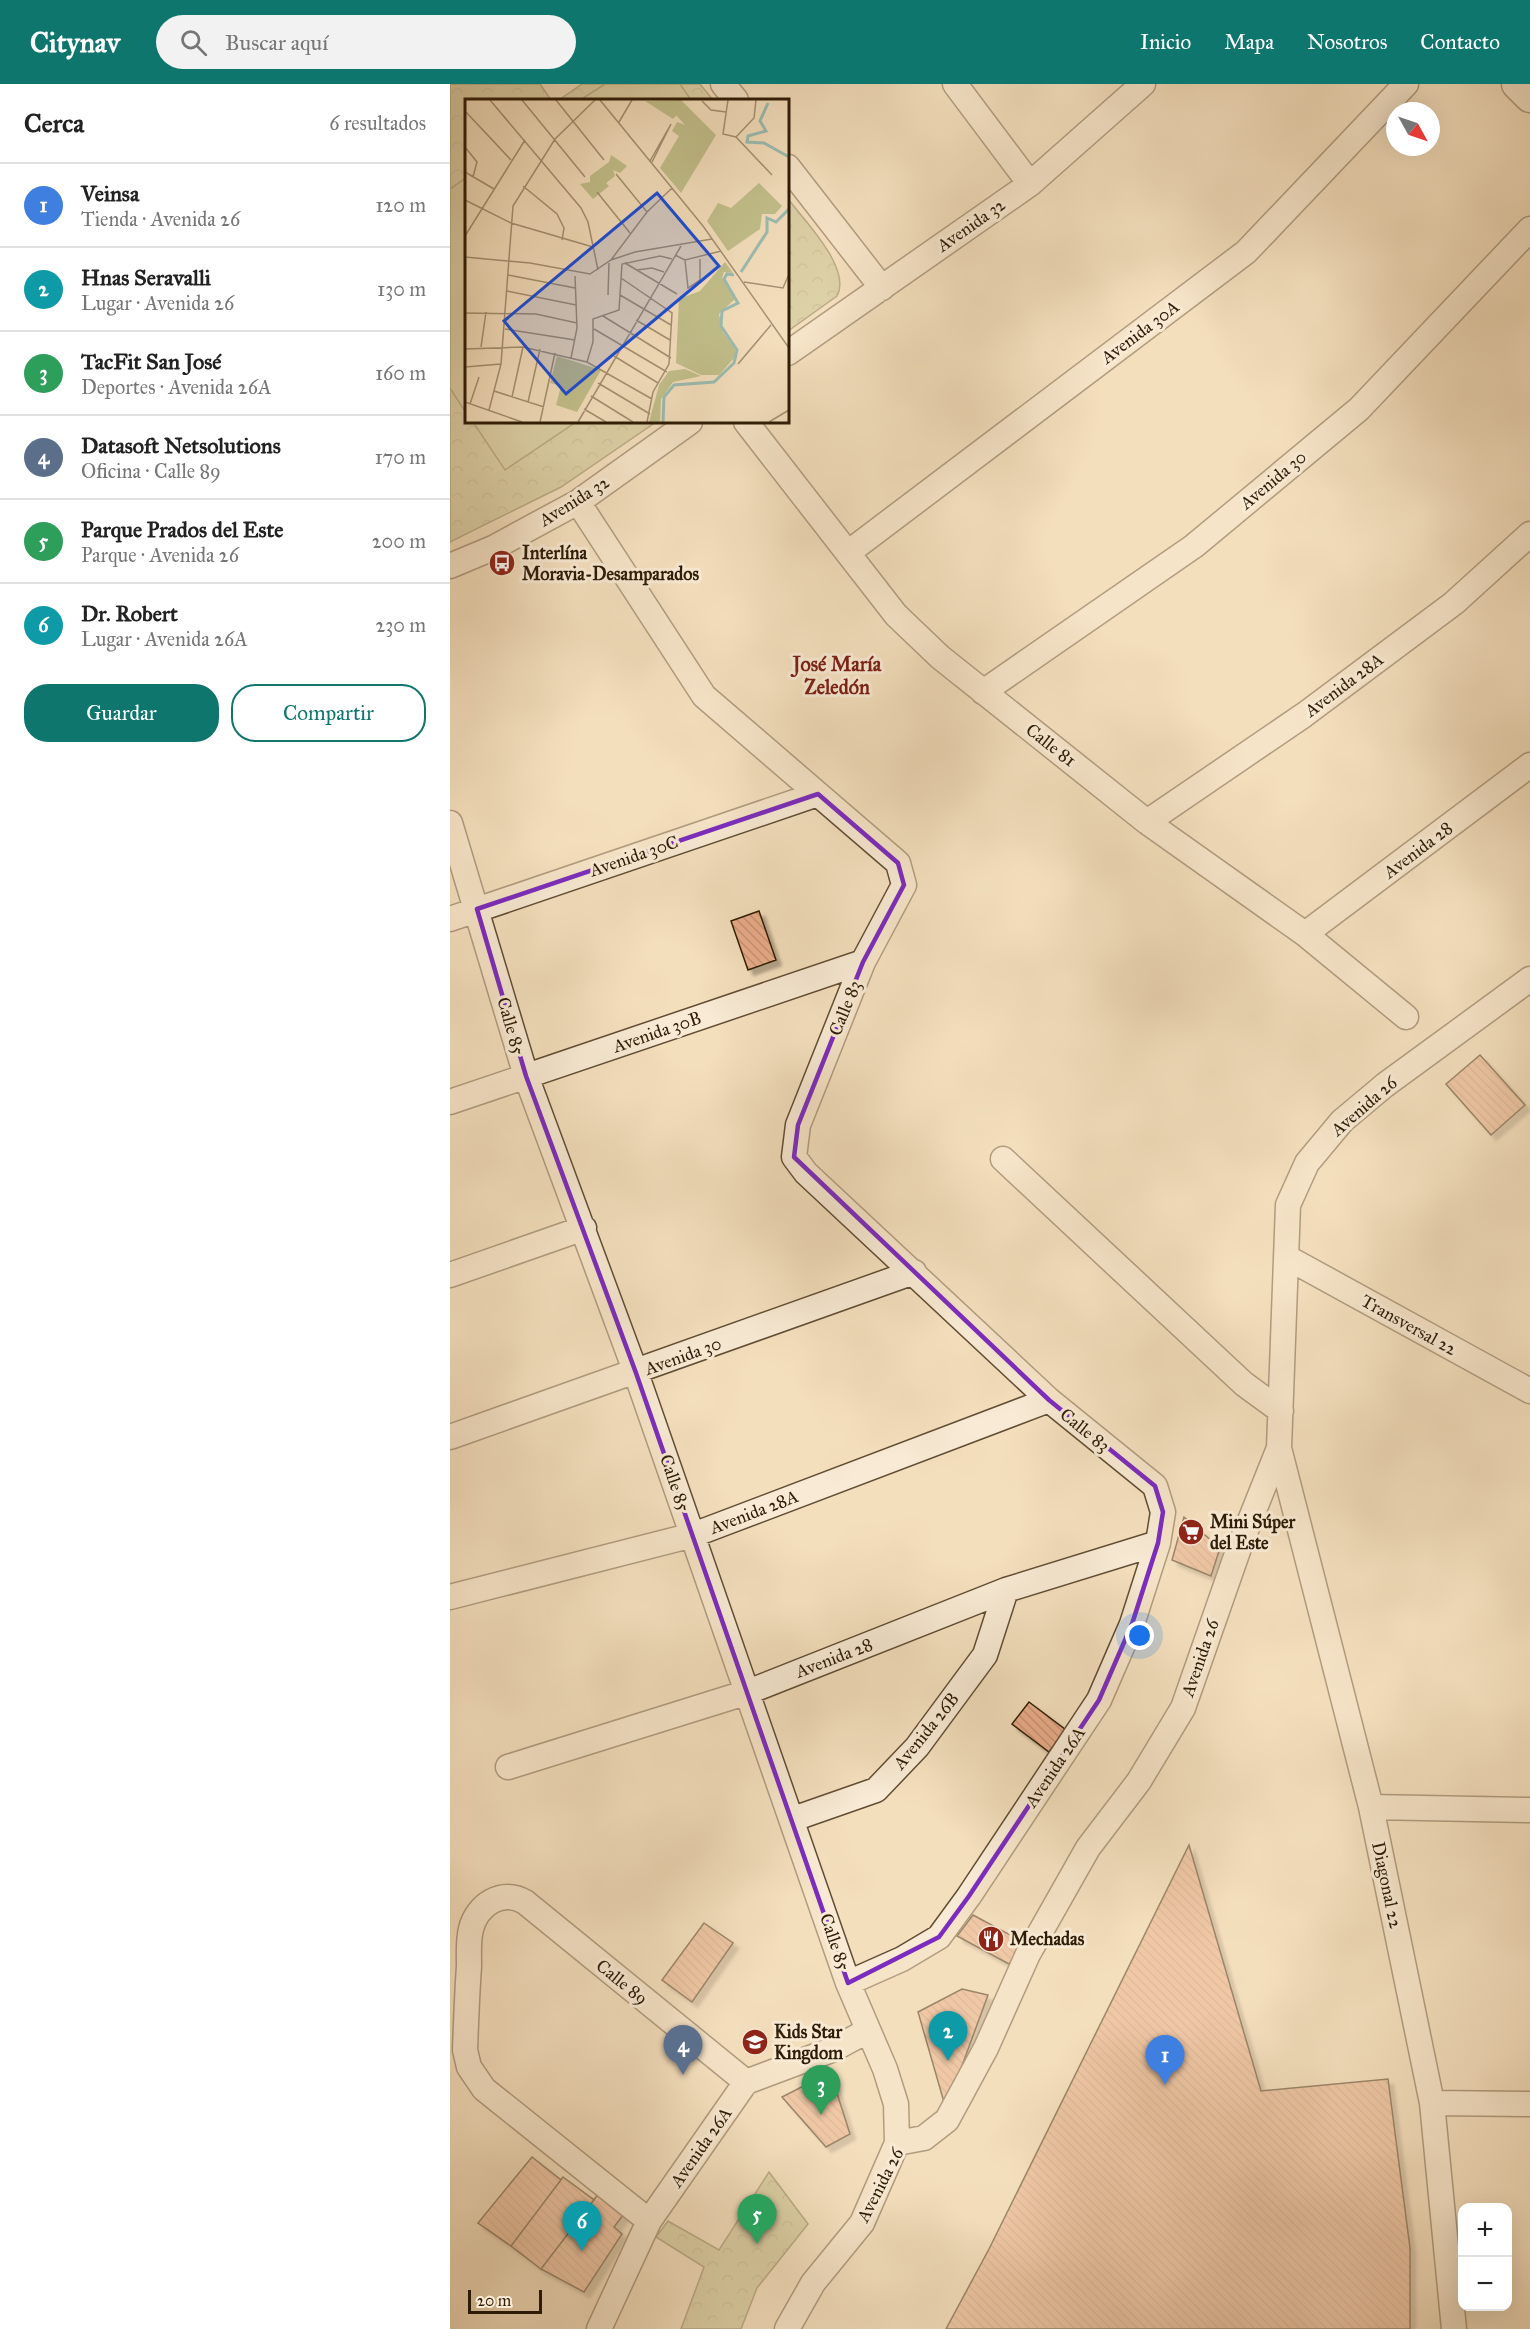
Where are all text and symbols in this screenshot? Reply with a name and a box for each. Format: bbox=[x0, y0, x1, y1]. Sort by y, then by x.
search box bbox=[156, 15, 576, 69]
text: Citynav bbox=[30, 25, 120, 60]
icon: search bbox=[177, 26, 210, 59]
text: Buscar aquí bbox=[225, 29, 328, 56]
text: Inicio bbox=[1140, 29, 1191, 55]
text: Mapa bbox=[1224, 29, 1274, 55]
text: Nosotros bbox=[1307, 29, 1387, 55]
text: Contacto bbox=[1420, 29, 1500, 55]
inset map bbox=[465, 99, 789, 423]
north arrow bbox=[1386, 102, 1440, 156]
text: Cerca bbox=[24, 107, 84, 139]
text: 6 resultados bbox=[329, 111, 426, 135]
text: Veinsa bbox=[81, 180, 139, 207]
text: 1 bbox=[40, 193, 47, 217]
text: 120 m bbox=[375, 193, 426, 217]
street label: Avenida 32 bbox=[932, 193, 1010, 257]
text: Tienda · Avenida 26 bbox=[81, 207, 240, 231]
text: Hnas Seravalli bbox=[81, 264, 211, 291]
text: 2 bbox=[39, 277, 48, 301]
text: 130 m bbox=[377, 277, 426, 301]
text: Lugar · Avenida 26 bbox=[81, 291, 234, 315]
street label: Avenida 30A bbox=[1096, 295, 1183, 369]
text: TacFit San José bbox=[81, 348, 222, 375]
text: 3 bbox=[40, 361, 48, 385]
text: 160 m bbox=[375, 361, 426, 385]
text: Deportes · Avenida 26A bbox=[81, 375, 271, 399]
text: Datasoft Netsolutions bbox=[81, 432, 281, 459]
text: 4 bbox=[38, 445, 49, 469]
text: 170 m bbox=[375, 445, 426, 469]
street label: Avenida 30 bbox=[1234, 446, 1311, 515]
text: Oficina · Calle 89 bbox=[81, 459, 221, 483]
street label: Avenida 32 bbox=[534, 471, 613, 532]
text: Parque Prados del Este bbox=[81, 516, 284, 543]
text: 5 bbox=[39, 529, 48, 553]
text: 200 m bbox=[372, 529, 426, 553]
place label: Interlína Moravia-Desamparados bbox=[522, 542, 700, 586]
text: Parque · Avenida 26 bbox=[81, 543, 239, 567]
bus stop icon: Interlína Moravia-Desamparados bbox=[487, 548, 517, 578]
text: Dr. Robert bbox=[81, 600, 178, 627]
text: 6 bbox=[38, 613, 49, 637]
text: 230 m bbox=[375, 613, 426, 637]
text: Lugar · Avenida 26A bbox=[81, 627, 248, 651]
street label: Avenida 28A bbox=[1299, 648, 1388, 722]
district label: José María Zeledón bbox=[790, 652, 882, 699]
button: Guardar bbox=[24, 684, 219, 742]
button: Compartir bbox=[231, 684, 426, 742]
street label: Calle 81 bbox=[1022, 719, 1080, 771]
street label: Avenida 28 bbox=[1378, 817, 1457, 884]
street label: Avenida 30C bbox=[586, 831, 681, 882]
street label: Calle 83 bbox=[824, 977, 866, 1039]
street label: Calle 85 bbox=[492, 995, 530, 1058]
street label: Avenida 30B bbox=[609, 1007, 704, 1058]
street label: Avenida 26 bbox=[1326, 1071, 1402, 1141]
street label: Transversal 22 bbox=[1357, 1290, 1461, 1360]
street label: Avenida 30 bbox=[641, 1332, 724, 1380]
street label: Calle 83 bbox=[1056, 1403, 1114, 1457]
street label: Calle 85 bbox=[655, 1452, 695, 1515]
street label: Avenida 28A bbox=[706, 1485, 801, 1539]
place label: Mini Súper del Este bbox=[1210, 1511, 1297, 1554]
supermarket icon: Mini Súper del Este bbox=[1176, 1517, 1206, 1547]
street label: Avenida 26 bbox=[1176, 1616, 1224, 1701]
your location bbox=[1125, 1621, 1154, 1650]
street label: Avenida 28 bbox=[791, 1633, 876, 1683]
street label: Avenida 26B bbox=[888, 1688, 964, 1775]
street label: Avenida 26A bbox=[1019, 1722, 1090, 1812]
street label: Diagonal 22 bbox=[1366, 1840, 1407, 1931]
street label: Calle 85 bbox=[815, 1911, 855, 1974]
restaurant icon: Mechadas bbox=[976, 1924, 1006, 1954]
place label: Mechadas bbox=[1010, 1928, 1085, 1950]
street label: Calle 89 bbox=[592, 1955, 652, 2009]
pin: 2 bbox=[928, 2012, 968, 2061]
place label: Kids Star Kingdom bbox=[774, 2021, 844, 2065]
pin: 4 bbox=[664, 2026, 702, 2075]
school or university icon: Kids Star Kingdom bbox=[740, 2027, 770, 2057]
pin: 1 bbox=[1146, 2036, 1184, 2085]
pin: 3 bbox=[802, 2066, 841, 2115]
street label: Avenida 26A bbox=[665, 2103, 737, 2192]
street label: Avenida 26 bbox=[851, 2143, 908, 2227]
pin: 5 bbox=[738, 2194, 776, 2244]
pin: 6 bbox=[562, 2202, 602, 2251]
map controls bbox=[1458, 2203, 1512, 2311]
button: + bbox=[1458, 2203, 1512, 2257]
button: − bbox=[1458, 2257, 1512, 2311]
scale bar bbox=[468, 2287, 542, 2314]
text: 20 m bbox=[477, 2291, 511, 2310]

